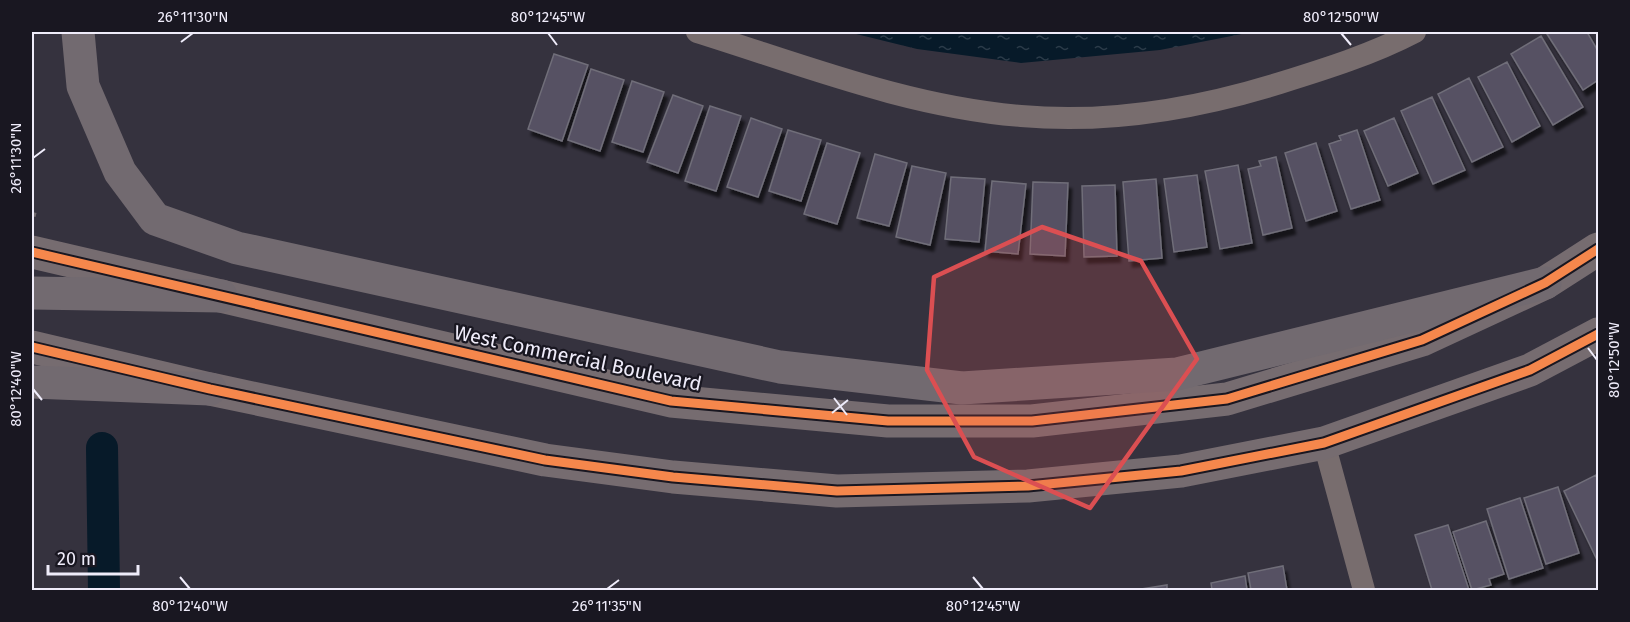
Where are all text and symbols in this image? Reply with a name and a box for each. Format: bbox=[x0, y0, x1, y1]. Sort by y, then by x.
text: 26°11'30"N bbox=[157, 8, 229, 26]
text: 80°12'45"W bbox=[511, 8, 586, 26]
text: 80°12'50"W bbox=[1303, 8, 1380, 26]
text: 26°11'30"N bbox=[7, 122, 25, 194]
street label: West Commercial Boulevard bbox=[452, 320, 704, 396]
text: 80°12'50"W bbox=[1605, 321, 1623, 398]
text: 80°12'40"W bbox=[7, 351, 25, 427]
scale bar bbox=[48, 538, 138, 576]
text: 20 m bbox=[57, 548, 96, 570]
text: 80°12'40"W bbox=[152, 597, 228, 615]
text: 26°11'35"N bbox=[572, 597, 642, 615]
text: 80°12'45"W bbox=[946, 597, 1021, 615]

